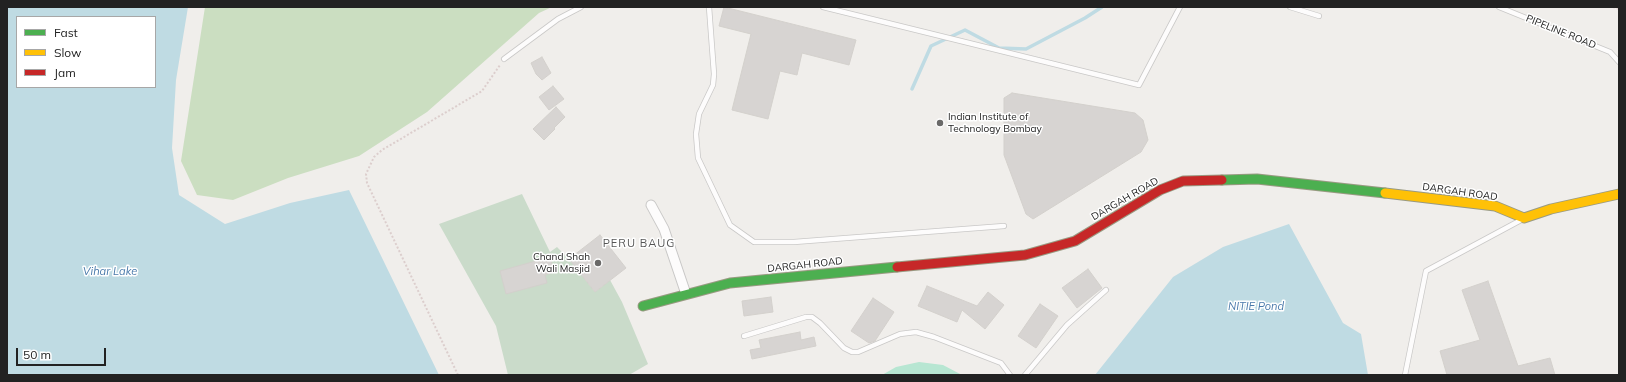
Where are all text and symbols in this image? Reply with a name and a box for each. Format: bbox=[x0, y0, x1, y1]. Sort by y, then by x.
street label: PIPELINE ROAD bbox=[1524, 12, 1598, 52]
legend bbox=[16, 16, 156, 88]
text: Fast bbox=[54, 25, 78, 40]
text: Slow bbox=[54, 45, 82, 60]
text: Jam bbox=[54, 65, 76, 80]
place label: Indian Institute of Technology Bombay bbox=[948, 111, 1042, 134]
marker: Indian Institute of Technology Bombay bbox=[935, 118, 945, 128]
street label: DARGAH ROAD bbox=[1089, 175, 1161, 223]
street label: DARGAH ROAD bbox=[1422, 181, 1498, 203]
district label: PERU BAUG bbox=[603, 237, 675, 251]
place label: Chand Shah Wali Masjid bbox=[533, 251, 590, 274]
street label: DARGAH ROAD bbox=[767, 255, 843, 275]
marker: Chand Shah Wali Masjid bbox=[593, 258, 603, 268]
water label: Vihar Lake bbox=[83, 265, 137, 279]
water label: NITIE Pond bbox=[1228, 300, 1284, 314]
scale bar bbox=[18, 340, 108, 366]
text: 50 m bbox=[23, 347, 51, 362]

